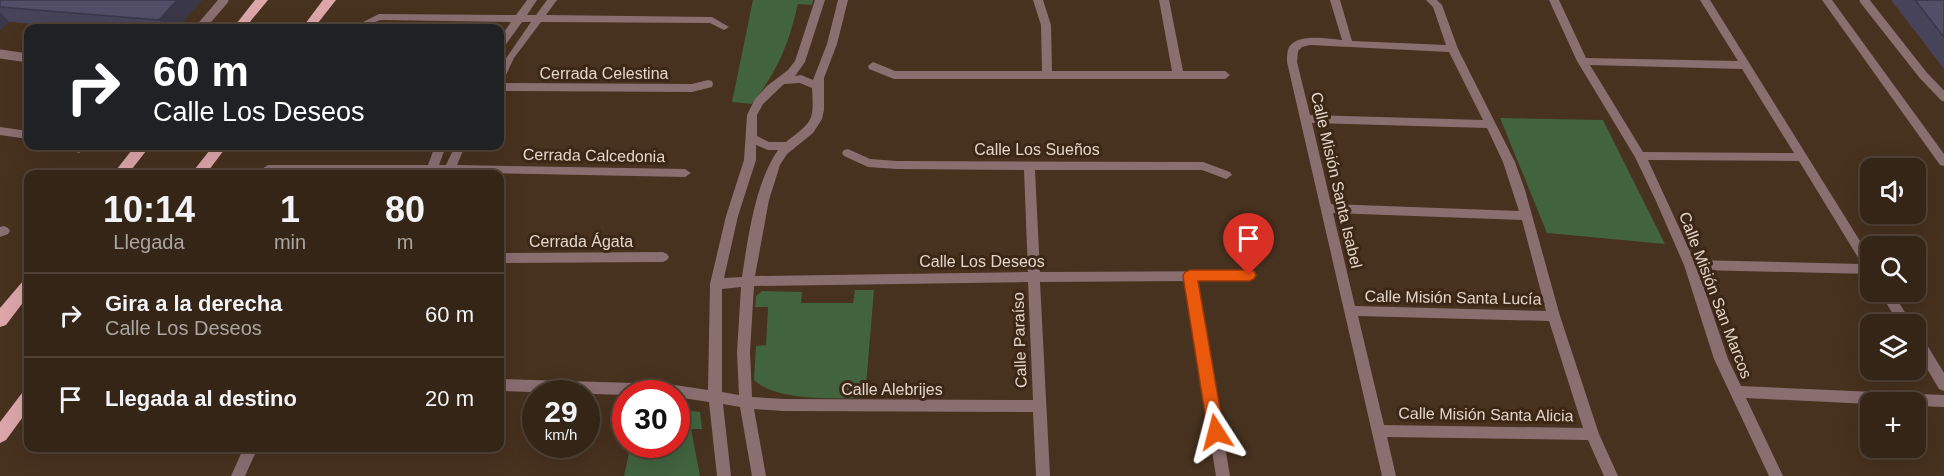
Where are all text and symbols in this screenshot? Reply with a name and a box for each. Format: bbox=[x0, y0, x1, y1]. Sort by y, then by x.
icon: right bbox=[54, 48, 132, 126]
text: 60 m bbox=[153, 48, 249, 95]
street label: Cerrada Celestina bbox=[540, 65, 669, 82]
street label: Calle Misión Santa Isabel bbox=[1308, 90, 1365, 270]
text: Calle Los Deseos bbox=[153, 97, 365, 127]
street label: Calle Los Sueños bbox=[974, 141, 1100, 158]
street label: Cerrada Calcedonia bbox=[523, 146, 665, 165]
map controls bbox=[1860, 158, 1926, 458]
button: sound bbox=[1860, 158, 1926, 224]
text: 10:14 bbox=[103, 189, 195, 230]
text: 1 bbox=[280, 189, 300, 230]
text: 80 bbox=[385, 189, 425, 230]
street label: Calle Misión San Marcos bbox=[1676, 210, 1755, 381]
pin bbox=[1223, 213, 1274, 275]
icon: arrive bbox=[1232, 222, 1265, 255]
text: Llegada bbox=[113, 231, 185, 253]
text: min bbox=[274, 231, 306, 253]
text: m bbox=[397, 231, 413, 253]
street label: Cerrada Ágata bbox=[529, 232, 633, 250]
button: search bbox=[1860, 236, 1926, 302]
street label: Calle Los Deseos bbox=[919, 253, 1045, 270]
street label: Calle Misión Santa Lucía bbox=[1364, 287, 1542, 308]
text: Gira a la derecha bbox=[105, 291, 282, 316]
street label: Calle Paraíso bbox=[1009, 292, 1030, 388]
icon: right bbox=[54, 299, 87, 332]
text: 60 m bbox=[425, 302, 474, 327]
button: layers bbox=[1860, 314, 1926, 380]
text: Calle Los Deseos bbox=[105, 317, 262, 339]
speed limit sign: 30 bbox=[612, 380, 690, 458]
street label: Calle Alebrijes bbox=[841, 381, 943, 398]
icon: arrive bbox=[54, 383, 87, 416]
text: Llegada al destino bbox=[105, 386, 297, 411]
text: 20 m bbox=[425, 386, 474, 411]
button: + bbox=[1860, 392, 1926, 458]
text: 29 bbox=[544, 395, 578, 428]
position arrow bbox=[1184, 400, 1248, 464]
street label: Calle Misión Santa Alicia bbox=[1398, 404, 1574, 425]
text: km/h bbox=[545, 426, 577, 443]

